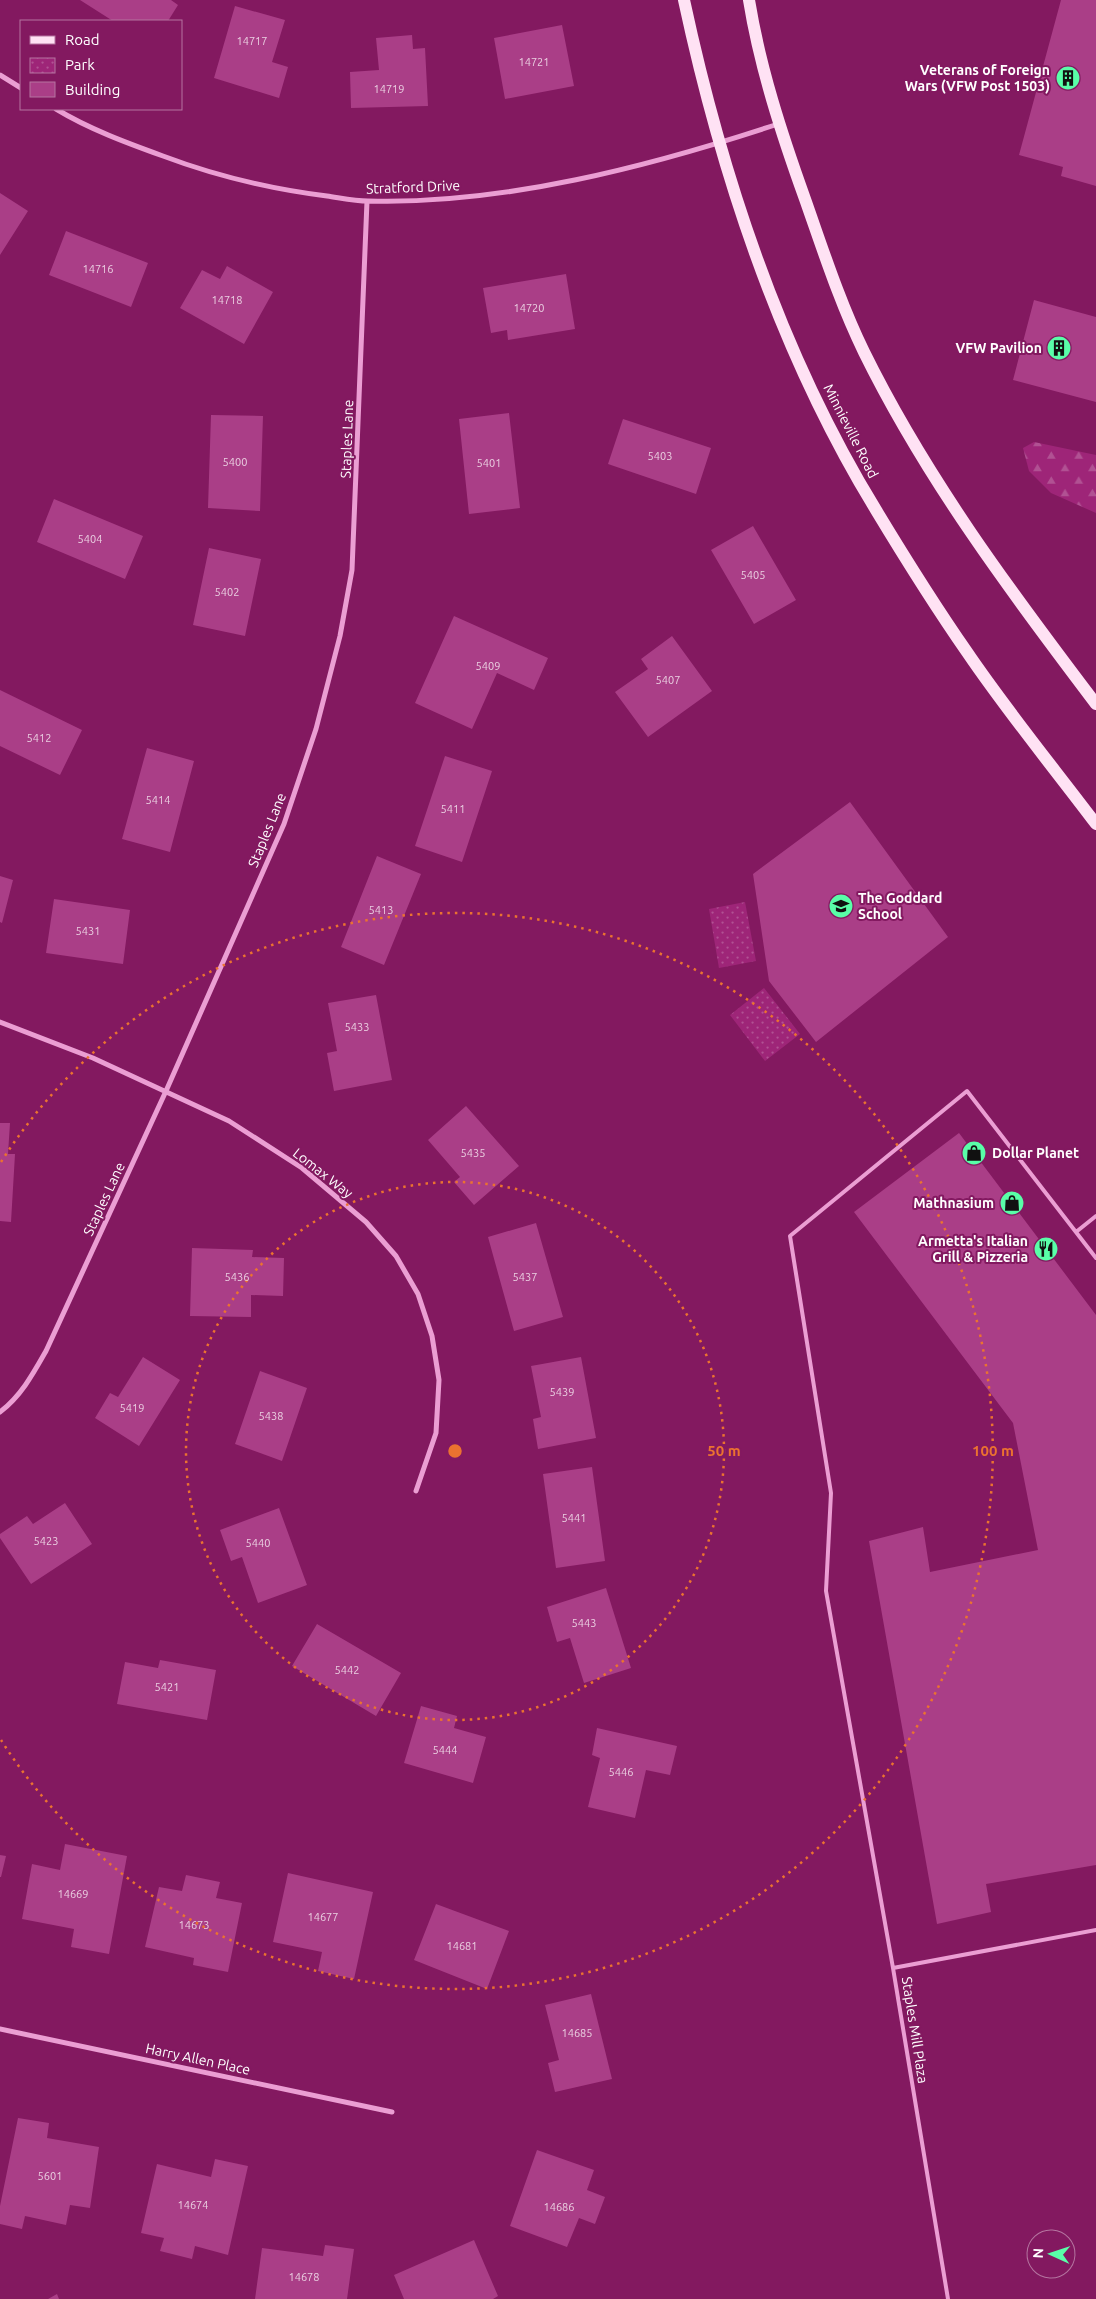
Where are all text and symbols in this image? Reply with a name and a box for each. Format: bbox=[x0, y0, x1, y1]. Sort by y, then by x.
legend bbox=[20, 20, 182, 110]
text: Road bbox=[65, 31, 100, 48]
house number: 14717 bbox=[236, 35, 268, 47]
text: Park bbox=[65, 56, 95, 73]
house number: 14721 bbox=[518, 56, 550, 68]
place label: Veterans of Foreign Wars (VFW Post 1503) bbox=[905, 62, 1050, 94]
building icon: Veterans of Foreign Wars (VFW Post 1503) bbox=[1055, 65, 1081, 91]
text: Building bbox=[65, 81, 120, 98]
house number: 14719 bbox=[373, 83, 405, 95]
street label: Stratford Drive bbox=[366, 177, 460, 197]
house number: 14716 bbox=[82, 263, 114, 275]
house number: 14718 bbox=[211, 294, 243, 306]
house number: 14720 bbox=[513, 302, 545, 314]
building icon: VFW Pavilion bbox=[1046, 335, 1072, 361]
place label: VFW Pavilion bbox=[955, 340, 1042, 356]
street label: Minnieville Road bbox=[820, 381, 882, 481]
street label: Staples Lane bbox=[338, 399, 356, 479]
house number: 5403 bbox=[648, 450, 672, 462]
house number: 5400 bbox=[223, 456, 247, 468]
house number: 5401 bbox=[477, 457, 501, 469]
house number: 5404 bbox=[78, 533, 102, 545]
house number: 5405 bbox=[741, 569, 765, 581]
house number: 5402 bbox=[215, 586, 239, 598]
house number: 5409 bbox=[476, 660, 500, 672]
house number: 5407 bbox=[656, 674, 680, 686]
house number: 5412 bbox=[27, 732, 51, 744]
street label: Staples Lane bbox=[245, 790, 289, 870]
house number: 5414 bbox=[146, 794, 170, 806]
house number: 5411 bbox=[441, 803, 465, 815]
place label: The Goddard School bbox=[858, 890, 943, 922]
school or university icon: The Goddard School bbox=[828, 893, 854, 919]
house number: 5413 bbox=[369, 904, 393, 916]
house number: 5431 bbox=[76, 925, 100, 937]
house number: 5433 bbox=[345, 1021, 369, 1033]
shop icon: Dollar Planet bbox=[961, 1140, 987, 1166]
street label: Lomax Way bbox=[290, 1145, 356, 1201]
place label: Dollar Planet bbox=[992, 1145, 1079, 1161]
house number: 5435 bbox=[461, 1147, 485, 1159]
street label: Staples Lane bbox=[80, 1160, 128, 1238]
shop icon: Mathnasium bbox=[999, 1190, 1025, 1216]
place label: Mathnasium bbox=[913, 1195, 994, 1211]
place label: Armetta's Italian Grill & Pizzeria bbox=[918, 1233, 1028, 1265]
restaurant icon: Armetta's Italian Grill & Pizzeria bbox=[1033, 1236, 1059, 1262]
house number: 5436 bbox=[225, 1271, 249, 1283]
house number: 5437 bbox=[513, 1271, 537, 1283]
house number: 5439 bbox=[550, 1386, 574, 1398]
house number: 5419 bbox=[120, 1402, 144, 1414]
house number: 5438 bbox=[259, 1410, 283, 1422]
centre of rings bbox=[446, 1442, 464, 1460]
text: 50 m bbox=[707, 1442, 741, 1459]
text: 100 m bbox=[972, 1442, 1014, 1459]
house number: 5441 bbox=[562, 1512, 586, 1524]
house number: 5423 bbox=[34, 1535, 58, 1547]
house number: 5440 bbox=[246, 1537, 270, 1549]
house number: 5443 bbox=[572, 1617, 596, 1629]
house number: 5442 bbox=[335, 1664, 359, 1676]
house number: 5421 bbox=[155, 1681, 179, 1693]
house number: 5444 bbox=[433, 1744, 457, 1756]
house number: 5446 bbox=[609, 1766, 633, 1778]
house number: 14669 bbox=[57, 1888, 89, 1900]
house number: 14677 bbox=[307, 1911, 339, 1923]
house number: 14673 bbox=[178, 1919, 210, 1931]
house number: 14681 bbox=[446, 1940, 478, 1952]
street label: Staples Mill Plaza bbox=[899, 1975, 931, 2085]
house number: 14685 bbox=[561, 2027, 593, 2039]
street label: Harry Allen Place bbox=[144, 2040, 252, 2078]
house number: 5601 bbox=[38, 2170, 62, 2182]
house number: 14674 bbox=[177, 2199, 209, 2211]
house number: 14686 bbox=[543, 2201, 575, 2213]
north arrow bbox=[1026, 2229, 1076, 2279]
text: N bbox=[1030, 2248, 1046, 2259]
house number: 14678 bbox=[288, 2271, 320, 2283]

